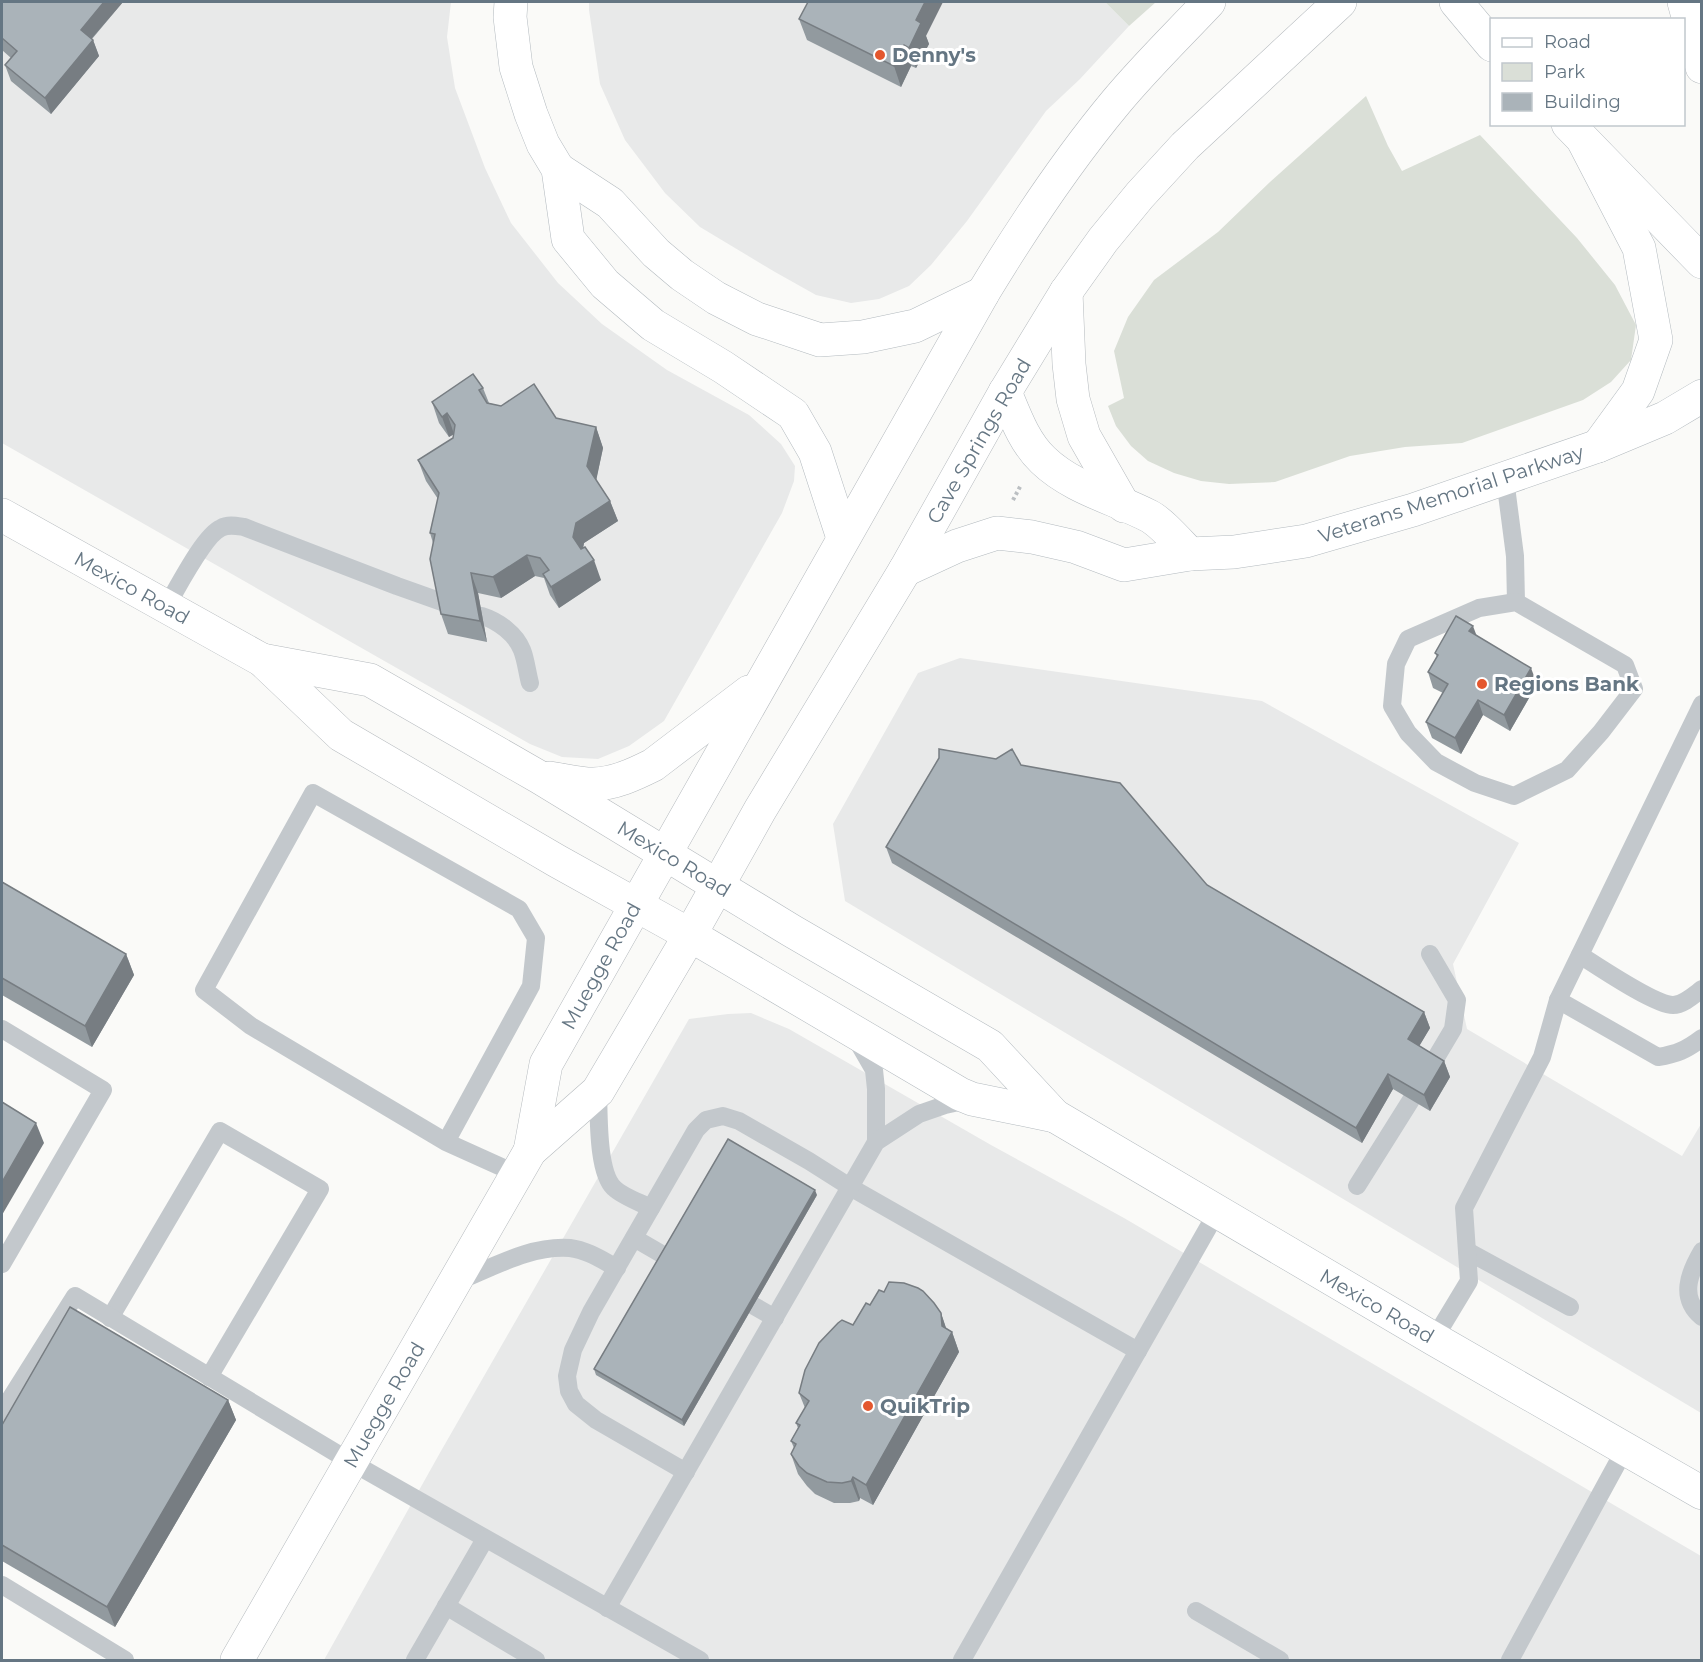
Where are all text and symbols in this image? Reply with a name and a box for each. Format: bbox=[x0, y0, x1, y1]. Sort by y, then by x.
legend bbox=[1490, 18, 1685, 126]
text: Road bbox=[1544, 31, 1591, 53]
place label: Denny's bbox=[892, 43, 976, 67]
marker: Denny's bbox=[873, 48, 887, 62]
text: Park bbox=[1544, 61, 1585, 83]
text: Building bbox=[1544, 91, 1621, 113]
street label: Cave Springs Road bbox=[922, 354, 1036, 528]
street label: Veterans Memorial Parkway bbox=[1315, 440, 1587, 548]
street label: Mexico Road bbox=[70, 546, 194, 630]
place label: Regions Bank bbox=[1494, 672, 1640, 696]
marker: Regions Bank bbox=[1475, 677, 1489, 691]
street label: Mexico Road bbox=[613, 816, 735, 902]
street label: Muegge Road bbox=[556, 898, 646, 1034]
street label: Mexico Road bbox=[1316, 1264, 1438, 1348]
street label: Muegge Road bbox=[338, 1338, 430, 1472]
place label: QuikTrip bbox=[880, 1394, 970, 1418]
marker: QuikTrip bbox=[861, 1399, 875, 1413]

